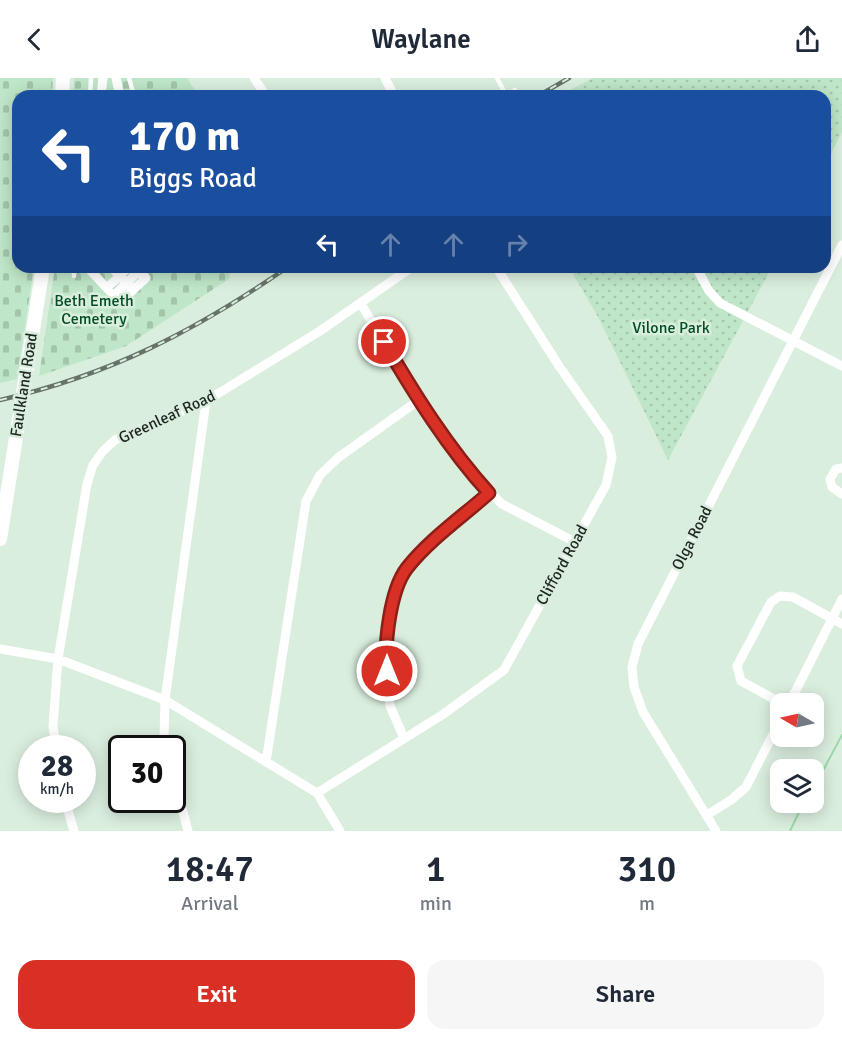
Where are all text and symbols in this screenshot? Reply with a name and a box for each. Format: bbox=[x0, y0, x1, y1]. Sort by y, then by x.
icon: back bbox=[18, 23, 51, 56]
text: Waylane bbox=[371, 23, 471, 56]
icon: share bbox=[791, 23, 824, 56]
text: 170 m bbox=[129, 111, 240, 162]
icon: left bbox=[30, 114, 108, 192]
text: Biggs Road bbox=[129, 162, 257, 195]
icon: left bbox=[311, 228, 344, 261]
icon: ahead bbox=[374, 228, 407, 261]
icon: ahead bbox=[437, 228, 470, 261]
icon: right bbox=[500, 228, 533, 261]
park label: Beth Emeth Cemetery bbox=[54, 291, 134, 329]
pin bbox=[358, 316, 409, 367]
park label: Vilone Park bbox=[632, 318, 710, 338]
icon: arrive bbox=[367, 325, 400, 358]
street label: Faulkland Road bbox=[6, 332, 42, 438]
street label: Greenleaf Road bbox=[115, 386, 219, 448]
street label: Olga Road bbox=[667, 503, 717, 573]
street label: Clifford Road bbox=[532, 521, 592, 609]
position arrow bbox=[355, 639, 419, 703]
north arrow bbox=[770, 693, 824, 747]
map controls bbox=[770, 693, 824, 813]
speed limit sign: 30 bbox=[108, 735, 186, 813]
text: 28 bbox=[41, 748, 73, 785]
button: layers bbox=[770, 759, 824, 813]
text: km/h bbox=[40, 780, 74, 798]
text: 18:47 bbox=[166, 847, 254, 892]
text: 1 bbox=[426, 847, 446, 892]
text: 310 bbox=[618, 847, 676, 892]
text: Arrival bbox=[181, 891, 239, 916]
text: min bbox=[420, 891, 452, 916]
text: m bbox=[639, 891, 655, 916]
button: Exit bbox=[18, 960, 415, 1029]
button: Share bbox=[427, 960, 824, 1029]

